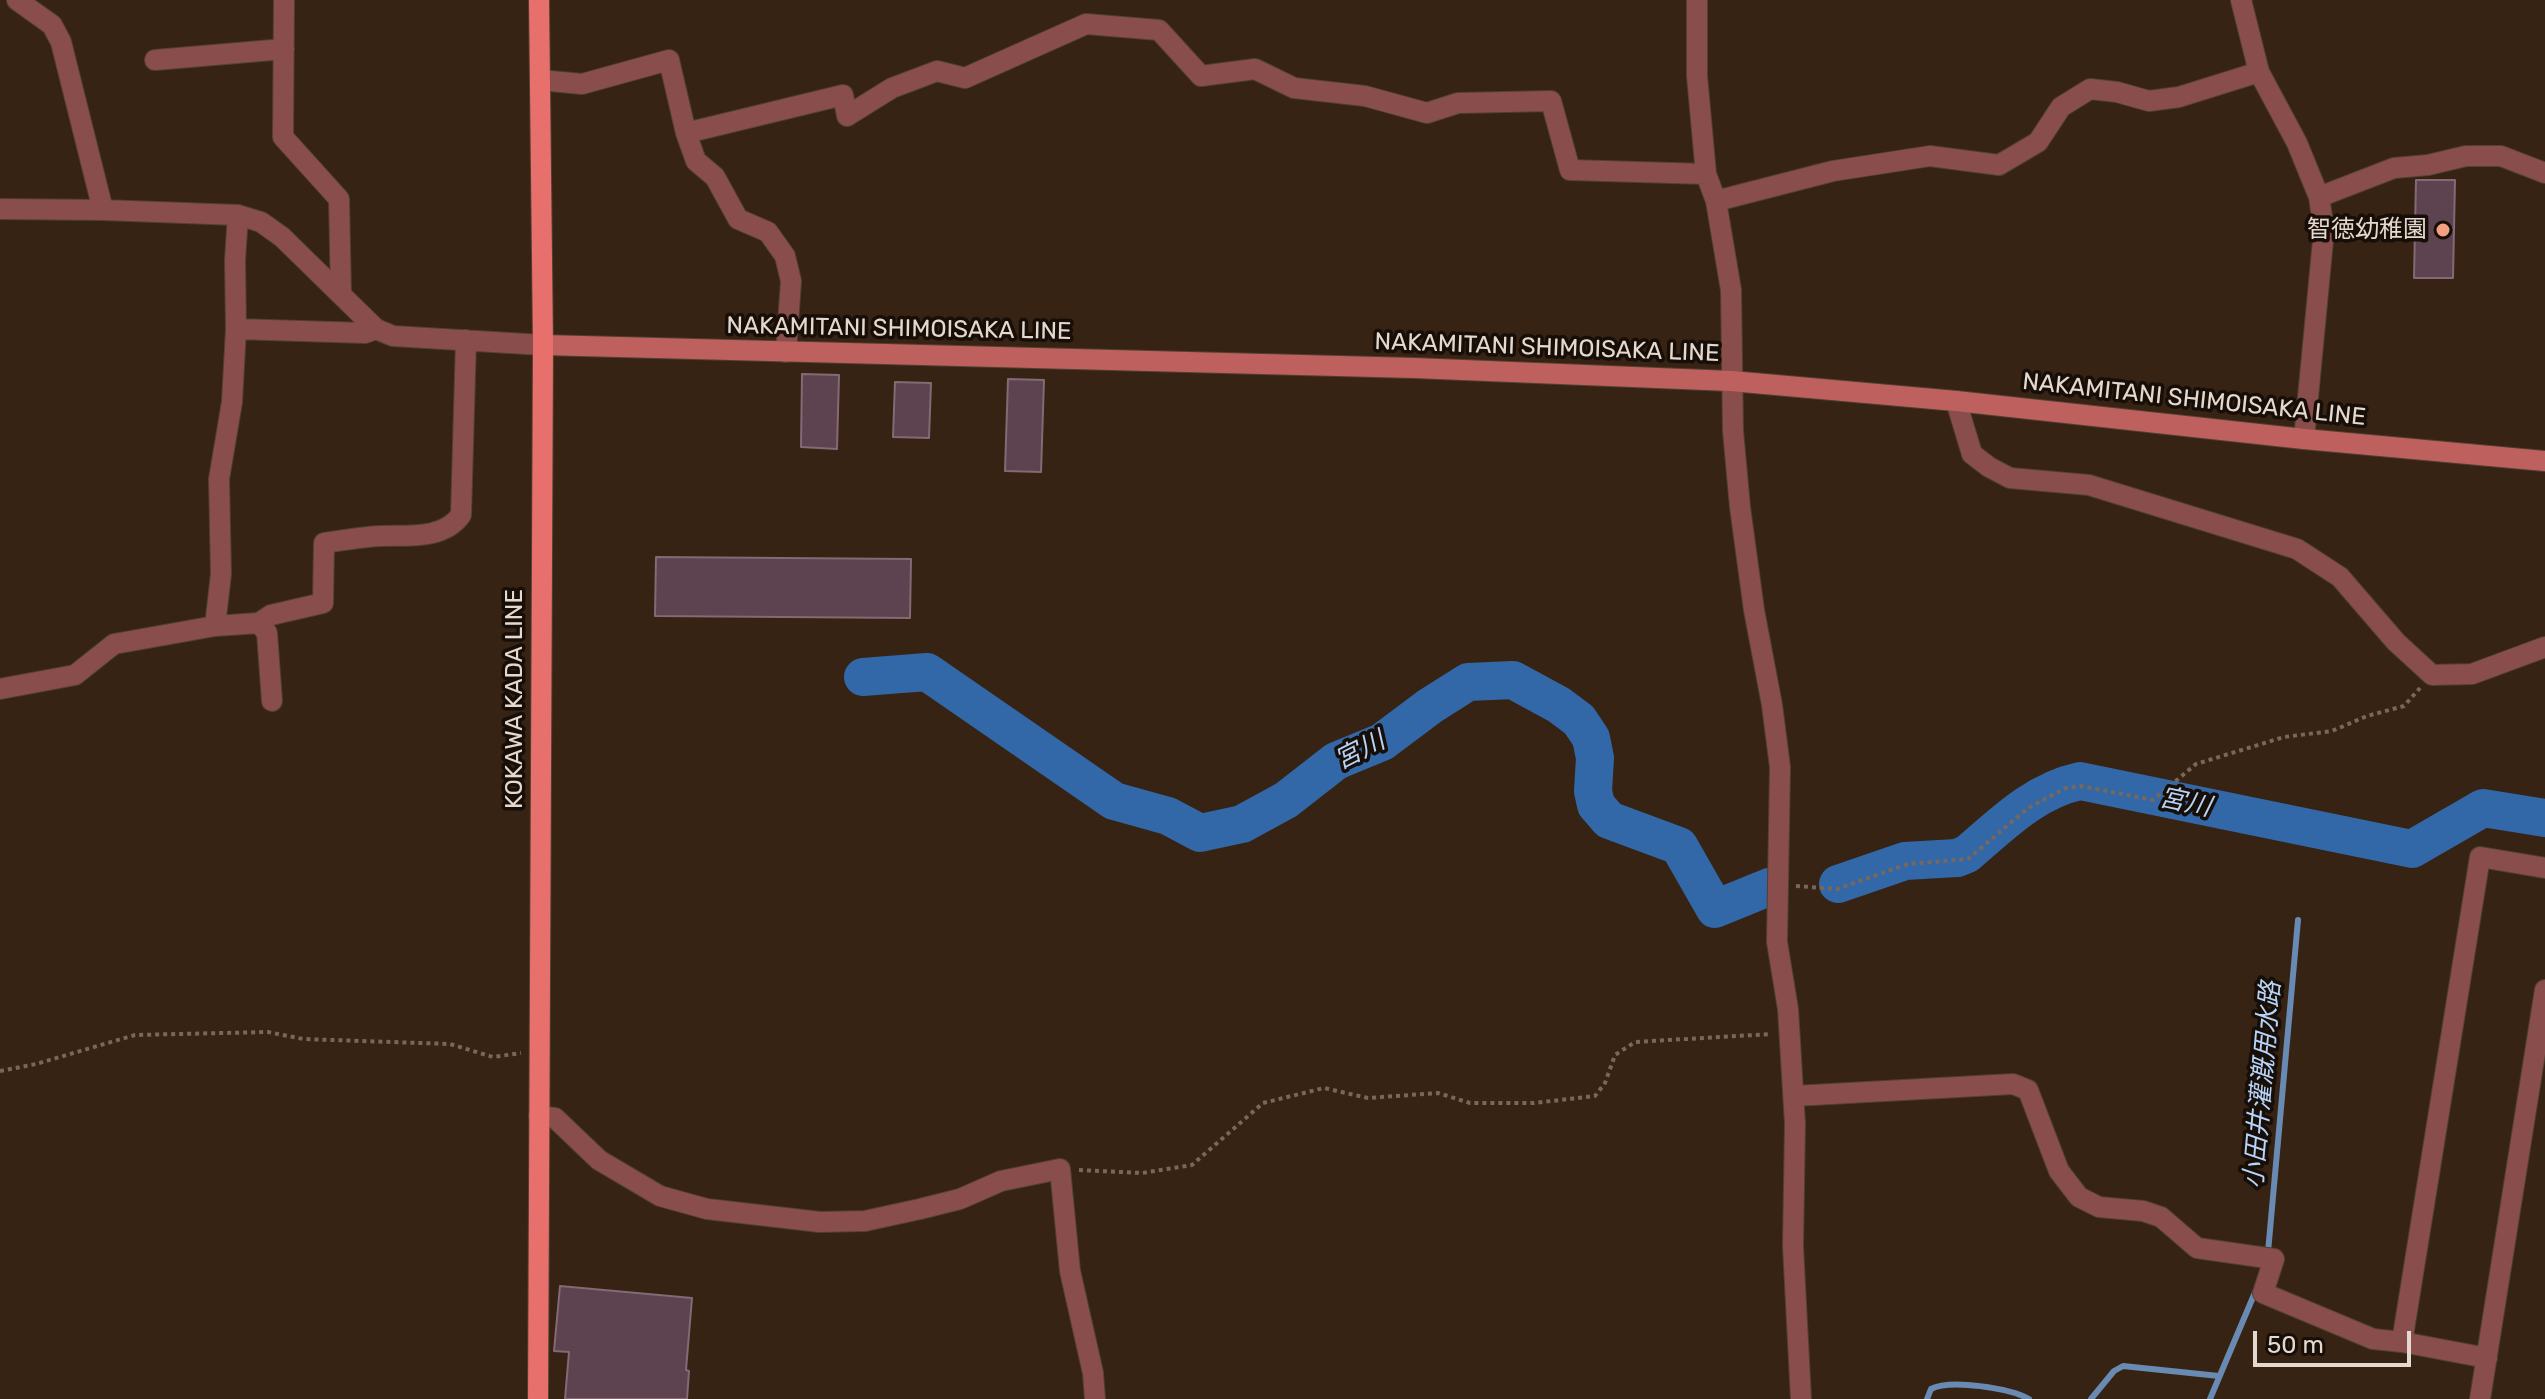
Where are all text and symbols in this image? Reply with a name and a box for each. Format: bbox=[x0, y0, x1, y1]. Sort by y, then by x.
place label: 智徳幼稚園 bbox=[2307, 216, 2427, 244]
marker: 智徳幼稚園 bbox=[2434, 221, 2452, 239]
street label: NAKAMITANI SHIMOISAKA LINE bbox=[726, 312, 1072, 346]
street label: NAKAMITANI SHIMOISAKA LINE bbox=[1374, 328, 1720, 368]
street label: NAKAMITANI SHIMOISAKA LINE bbox=[2021, 368, 2367, 432]
street label: KOKAWA KADA LINE bbox=[501, 589, 529, 809]
water label: 宮川 bbox=[1330, 725, 1390, 777]
water label: 宮川 bbox=[2156, 782, 2214, 824]
water label: 小田井灌漑用水路 bbox=[2238, 980, 2288, 1190]
scale bar bbox=[2257, 1315, 2415, 1365]
text: 50 m bbox=[2267, 1331, 2324, 1359]

